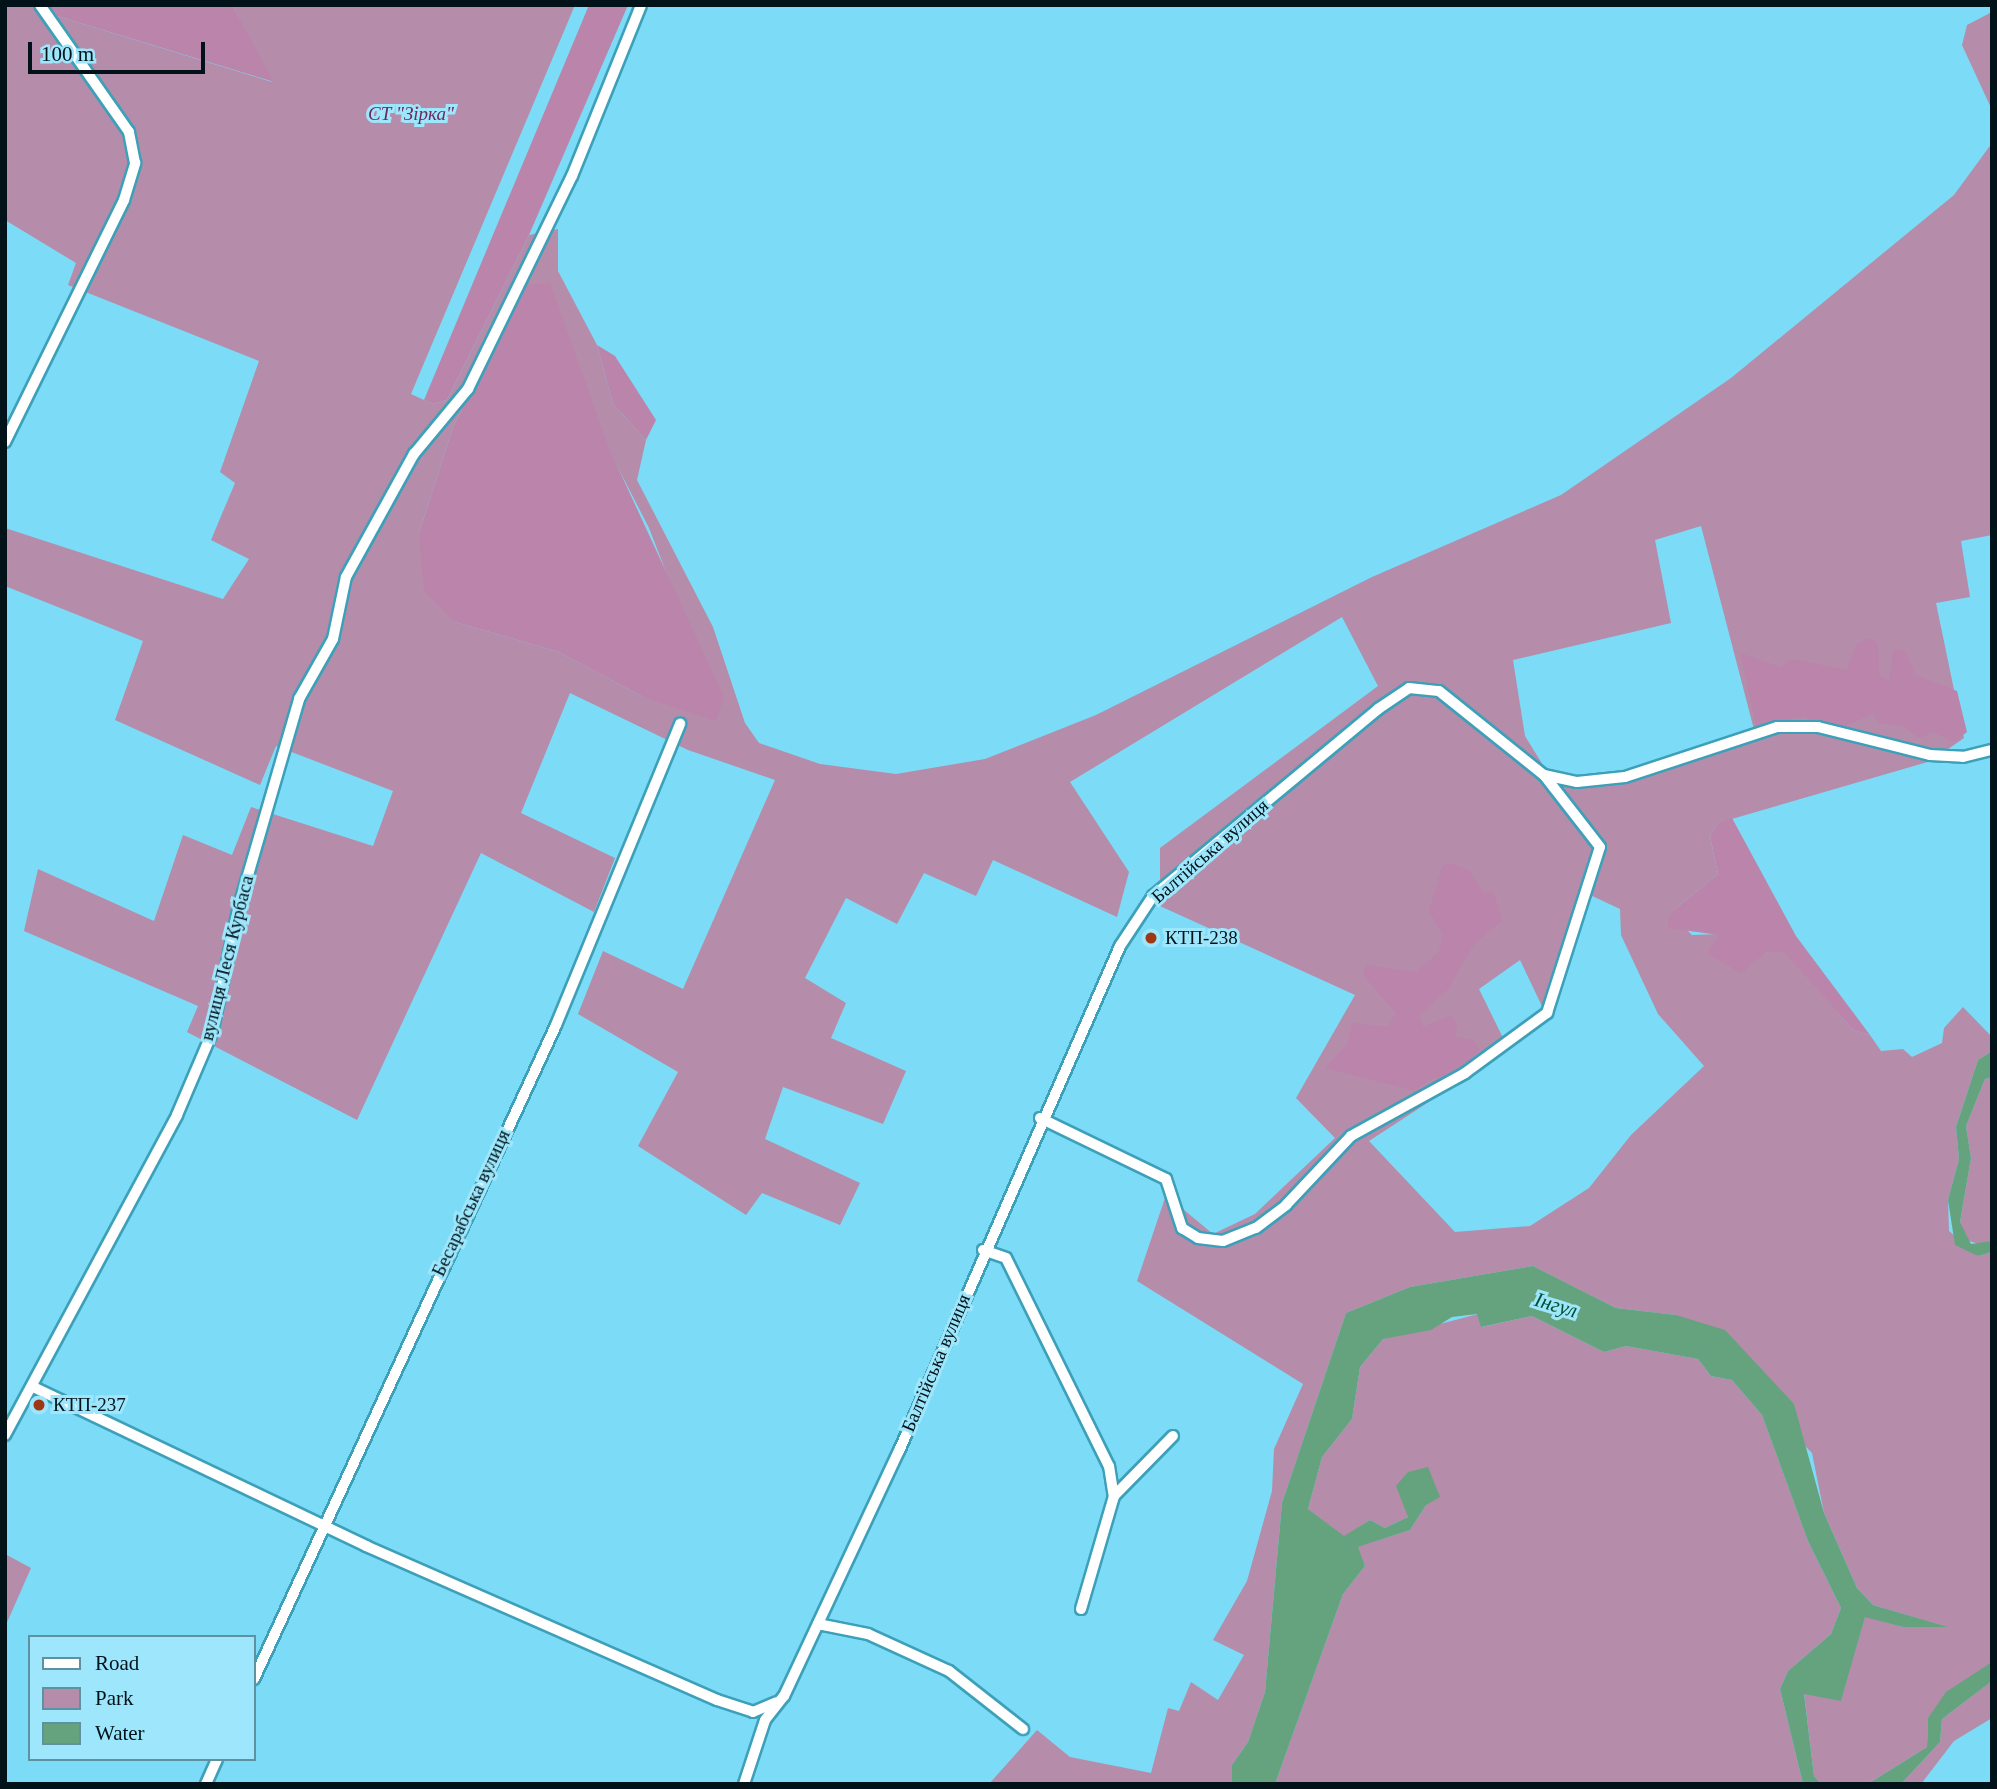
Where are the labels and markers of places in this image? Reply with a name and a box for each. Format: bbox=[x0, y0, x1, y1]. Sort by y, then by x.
place label: КТП-238 bbox=[1165, 927, 1238, 949]
marker: КТП-238 bbox=[1143, 930, 1159, 946]
place label: КТП-237 bbox=[53, 1394, 126, 1416]
marker: КТП-237 bbox=[31, 1397, 47, 1413]

